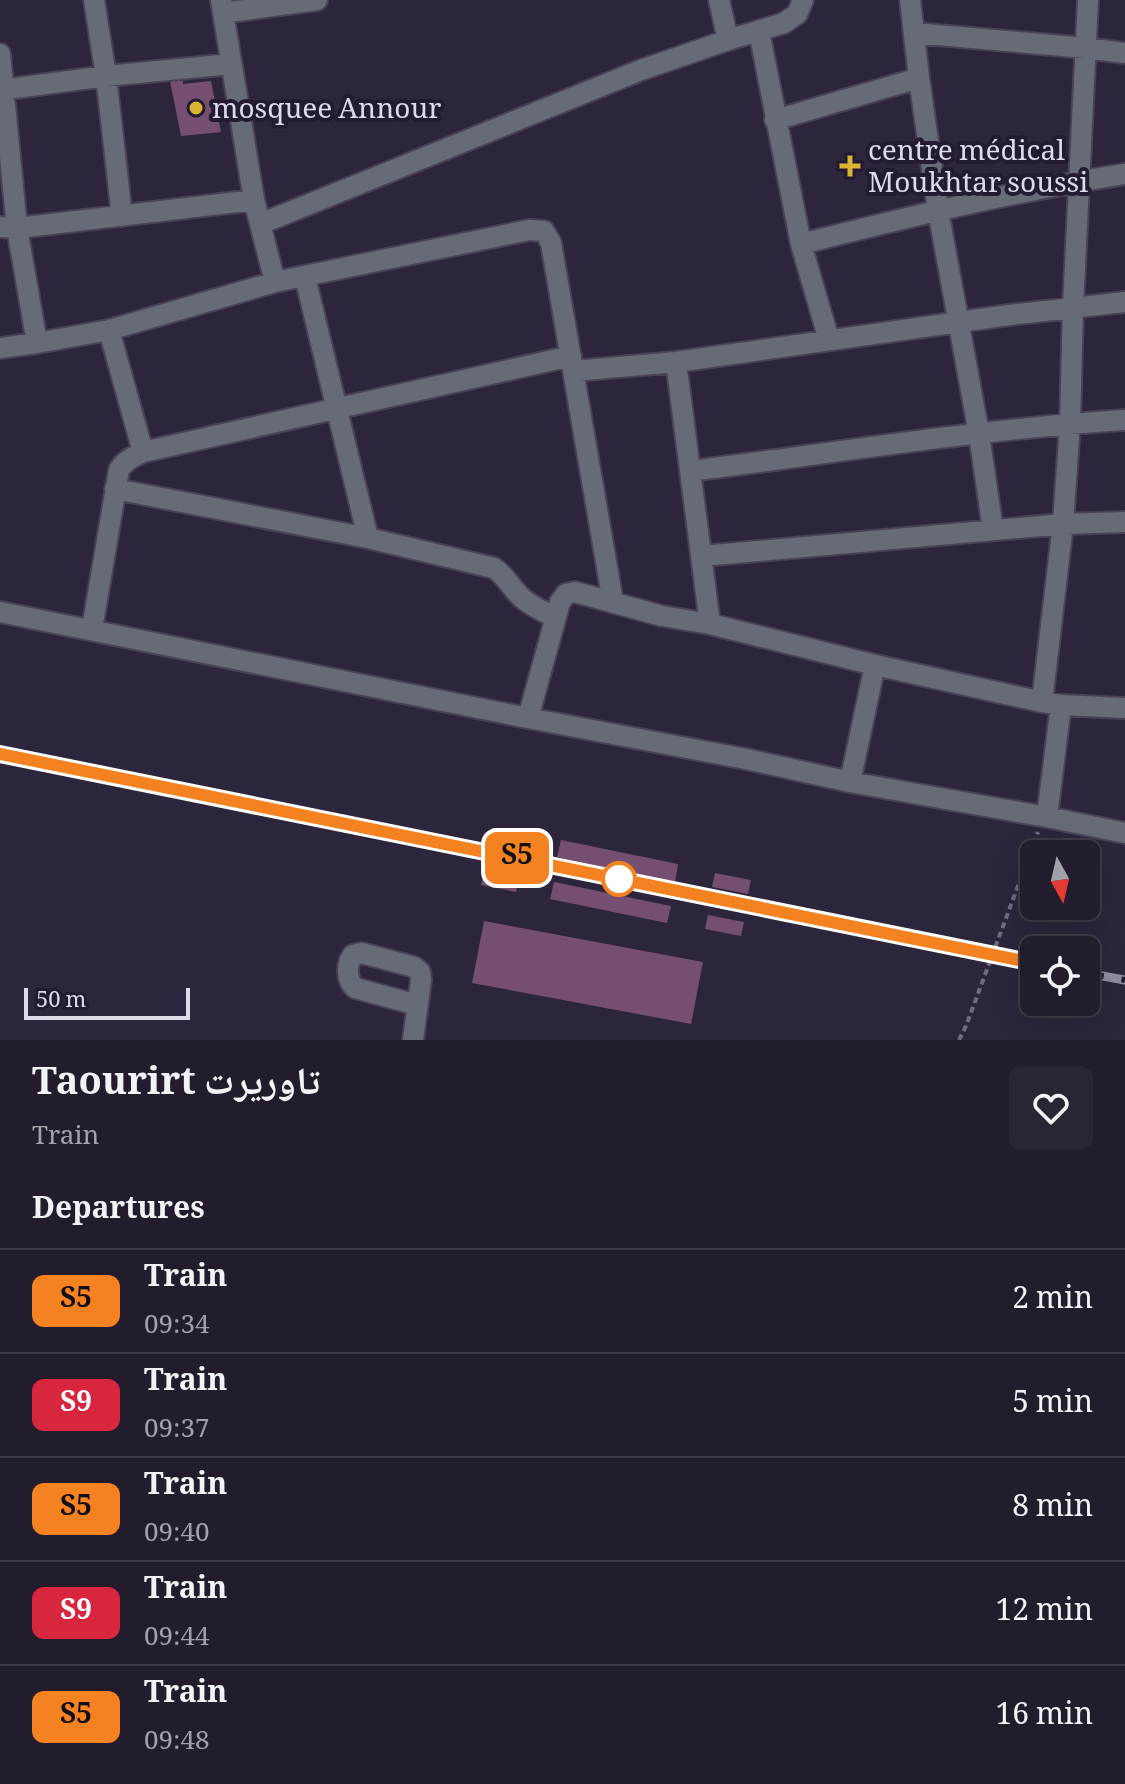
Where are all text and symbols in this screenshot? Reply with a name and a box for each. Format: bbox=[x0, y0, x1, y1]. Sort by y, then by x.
place label: mosquee Annour bbox=[212, 88, 441, 136]
marker: mosquee Annour bbox=[187, 99, 205, 117]
place label: centre médical Moukhtar soussi bbox=[868, 130, 1088, 210]
marker: centre médical Moukhtar soussi bbox=[839, 155, 861, 177]
line badge: S5 bbox=[481, 832, 553, 884]
text: S5 bbox=[501, 834, 533, 882]
north arrow bbox=[1020, 840, 1100, 920]
map controls bbox=[1020, 840, 1100, 1016]
unlabelled marker bbox=[602, 862, 636, 896]
button: locate bbox=[1020, 936, 1100, 1016]
text: 50 m bbox=[36, 983, 86, 1021]
scale bar bbox=[24, 984, 190, 1020]
text: Taourirt تاوريرت bbox=[32, 1053, 320, 1118]
button: heart bbox=[1009, 1066, 1093, 1150]
text: Train bbox=[32, 1116, 99, 1160]
text: Departures bbox=[32, 1186, 205, 1237]
text: Train bbox=[144, 1254, 227, 1305]
text: 2 min bbox=[1012, 1276, 1093, 1327]
text: S5 bbox=[60, 1277, 92, 1325]
text: 09:34 bbox=[144, 1305, 210, 1349]
text: Train bbox=[144, 1358, 227, 1409]
text: 5 min bbox=[1012, 1380, 1093, 1431]
text: S9 bbox=[60, 1381, 92, 1429]
text: 09:37 bbox=[144, 1409, 210, 1453]
text: Train bbox=[144, 1462, 227, 1513]
text: 8 min bbox=[1012, 1484, 1093, 1535]
text: S5 bbox=[60, 1485, 92, 1533]
text: 09:40 bbox=[144, 1513, 210, 1557]
text: Train bbox=[144, 1566, 227, 1617]
text: 12 min bbox=[996, 1588, 1093, 1639]
text: S9 bbox=[60, 1589, 92, 1637]
text: 09:44 bbox=[144, 1617, 210, 1661]
text: Train bbox=[144, 1670, 227, 1721]
text: 16 min bbox=[996, 1692, 1093, 1743]
text: S5 bbox=[60, 1693, 92, 1741]
text: 09:48 bbox=[144, 1721, 210, 1765]

